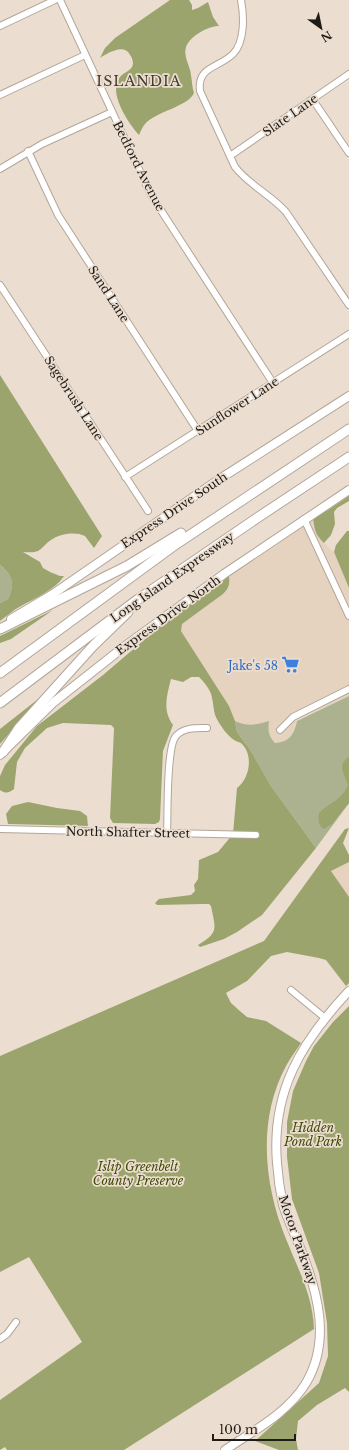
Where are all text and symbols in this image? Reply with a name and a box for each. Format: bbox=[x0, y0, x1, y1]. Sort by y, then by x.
north arrow bbox=[301, 8, 341, 48]
text: N bbox=[318, 28, 335, 45]
district label: ISLANDIA bbox=[96, 72, 182, 90]
street label: Slate Lane bbox=[260, 91, 320, 139]
street label: Bedford Avenue bbox=[110, 118, 168, 214]
street label: Sand Lane bbox=[85, 263, 133, 325]
street label: Sagebrush Lane bbox=[41, 353, 107, 443]
street label: Sunflower Lane bbox=[193, 373, 281, 438]
street label: Express Drive South bbox=[118, 469, 230, 551]
street label: Long Island Expressway bbox=[107, 528, 237, 626]
street label: Express Drive North bbox=[113, 572, 223, 658]
supermarket icon: Jake's 58 bbox=[281, 655, 301, 675]
place label: Jake's 58 bbox=[226, 658, 278, 673]
street label: North Shafter Street bbox=[66, 823, 191, 841]
park label: Hidden Pond Park bbox=[283, 1120, 342, 1149]
park label: Islip Greenbelt County Preserve bbox=[93, 1159, 184, 1188]
street label: Motor Parkway bbox=[276, 1193, 320, 1287]
scale bar bbox=[213, 1416, 295, 1442]
text: 100 m bbox=[219, 1422, 258, 1437]

